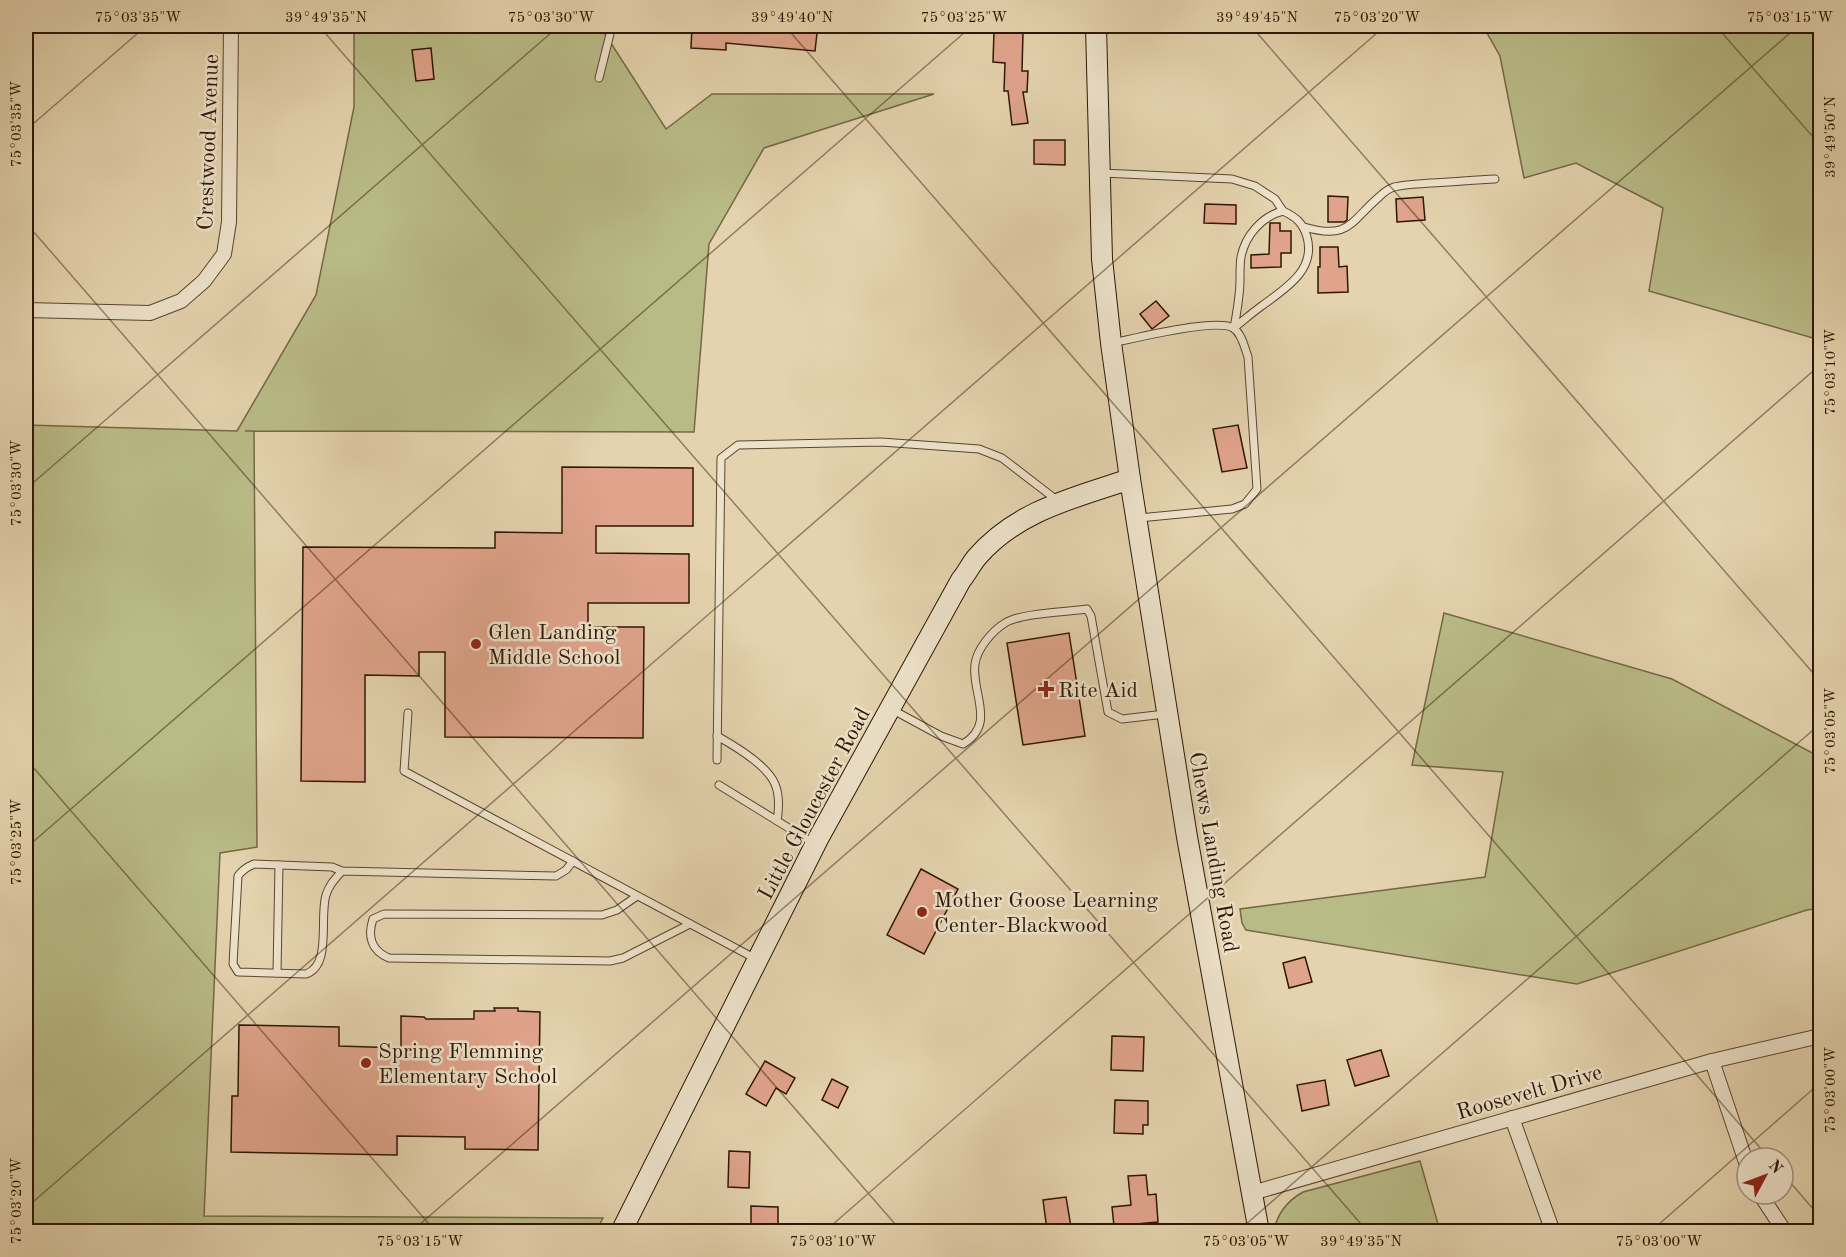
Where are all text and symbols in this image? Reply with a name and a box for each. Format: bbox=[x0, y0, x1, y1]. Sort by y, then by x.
text: 75°03'35"W bbox=[95, 11, 181, 26]
text: 39°49'35"N bbox=[285, 11, 367, 26]
text: 75°03'30"W bbox=[508, 11, 594, 26]
text: 39°49'40"N bbox=[751, 11, 833, 26]
text: 75°03'25"W bbox=[921, 11, 1007, 26]
text: 39°49'45"N bbox=[1216, 11, 1298, 26]
text: 75°03'20"W bbox=[1334, 11, 1420, 26]
text: 75°03'15"W bbox=[1747, 11, 1833, 26]
street label: Crestwood Avenue bbox=[195, 53, 223, 231]
text: 75°03'35"W bbox=[10, 81, 25, 167]
text: 39°49'50"N bbox=[1824, 96, 1839, 178]
text: 75°03'10"W bbox=[1824, 329, 1839, 415]
text: 75°03'30"W bbox=[10, 440, 25, 526]
place label: Glen Landing Middle School bbox=[488, 622, 621, 669]
marker: Glen Landing Middle School bbox=[469, 637, 483, 651]
place label: Rite Aid bbox=[1058, 680, 1138, 702]
marker: Rite Aid bbox=[1039, 682, 1053, 696]
text: 75°03'05"W bbox=[1824, 688, 1839, 774]
street label: Little Gloucester Road bbox=[755, 704, 875, 904]
street label: Chews Landing Road bbox=[1185, 750, 1242, 954]
text: 75°03'25"W bbox=[10, 799, 25, 885]
place label: Mother Goose Learning Center-Blackwood bbox=[934, 890, 1158, 937]
marker: Mother Goose Learning Center-Blackwood bbox=[915, 905, 929, 919]
place label: Spring Flemming Elementary School bbox=[378, 1041, 557, 1088]
text: 75°03'00"W bbox=[1824, 1047, 1839, 1133]
marker: Spring Flemming Elementary School bbox=[359, 1056, 373, 1070]
street label: Roosevelt Drive bbox=[1454, 1062, 1605, 1124]
north arrow bbox=[1735, 1146, 1795, 1206]
text: 75°03'20"W bbox=[10, 1158, 25, 1244]
text: N bbox=[1765, 1158, 1785, 1178]
text: 75°03'15"W bbox=[377, 1235, 463, 1250]
text: 75°03'10"W bbox=[790, 1235, 876, 1250]
text: 75°03'05"W bbox=[1203, 1235, 1289, 1250]
text: 39°49'35"N bbox=[1320, 1235, 1402, 1250]
text: 75°03'00"W bbox=[1616, 1235, 1702, 1250]

